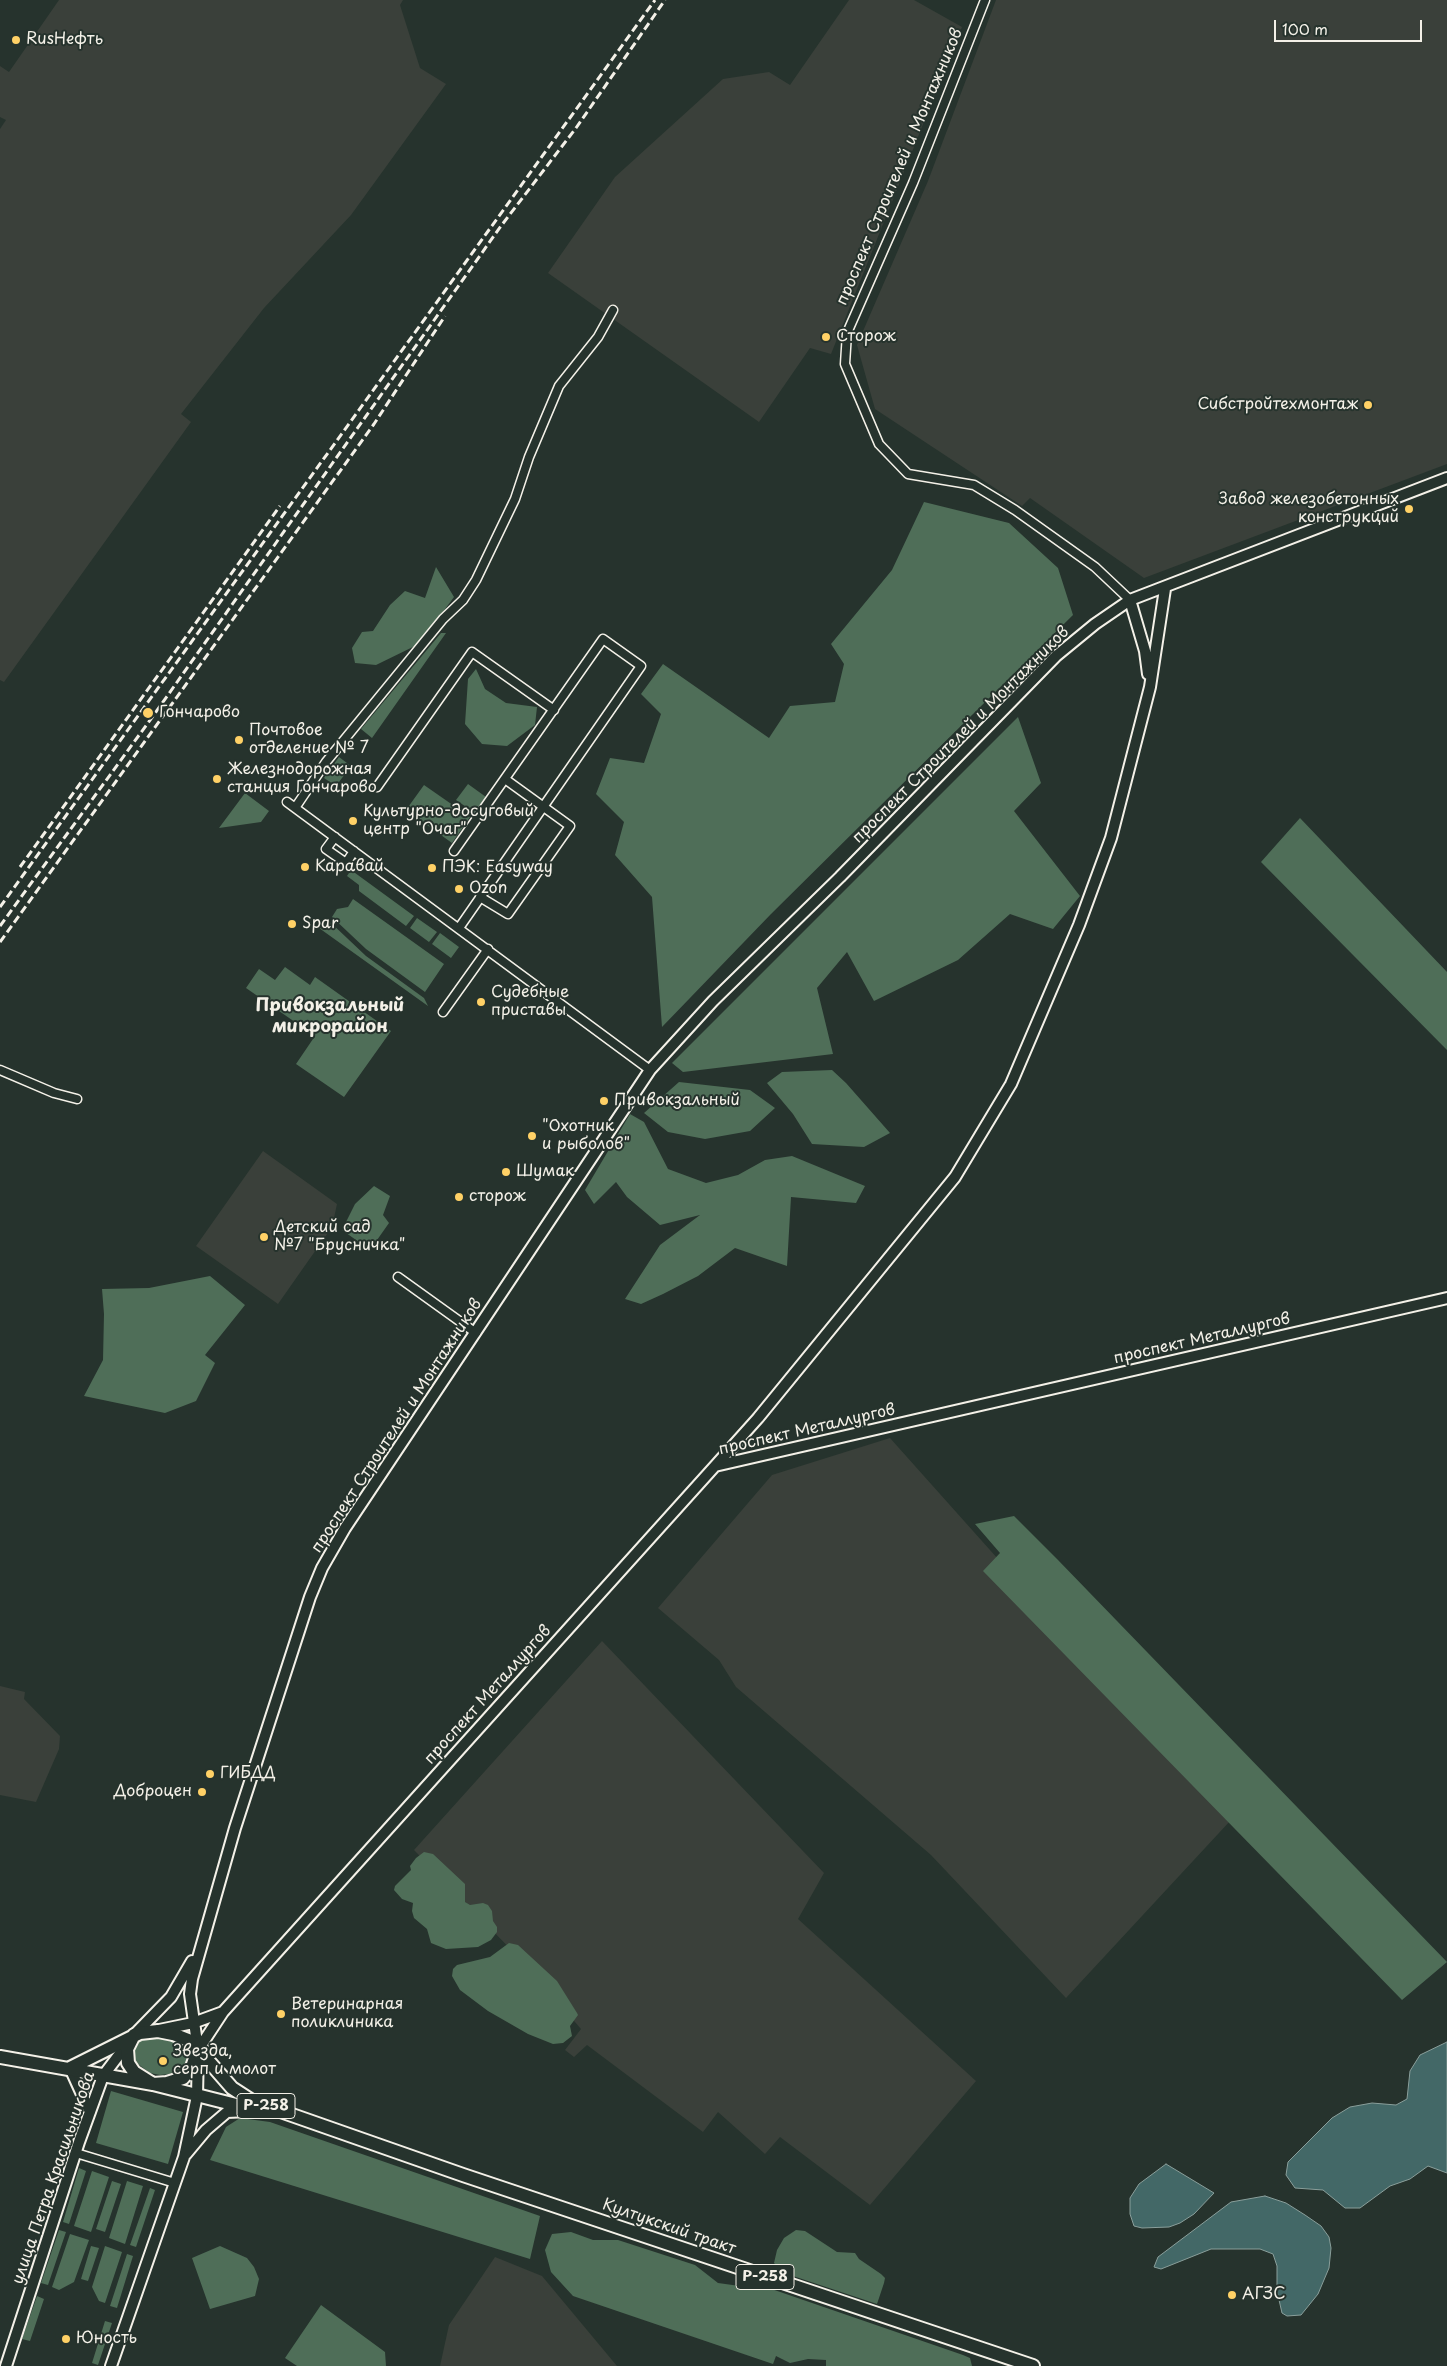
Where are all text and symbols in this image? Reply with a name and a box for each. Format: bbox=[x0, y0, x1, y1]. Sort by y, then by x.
scale bar bbox=[1277, 10, 1424, 42]
text: 100 m bbox=[1282, 17, 1328, 40]
street label: проспект Строителей и Монтажников bbox=[833, 26, 967, 308]
place label: RusНефть bbox=[26, 30, 103, 50]
marker: RusНефть bbox=[10, 34, 22, 46]
place label: Сторож bbox=[836, 327, 896, 347]
marker: Сторож bbox=[820, 331, 832, 343]
place label: Сибстройтехмонтаж bbox=[1198, 395, 1358, 415]
marker: Сибстройтехмонтаж bbox=[1362, 399, 1374, 411]
place label: Завод железобетонных конструкций bbox=[1219, 490, 1399, 528]
marker: Завод железобетонных конструкций bbox=[1403, 503, 1415, 515]
street label: проспект Строителей и Монтажников bbox=[848, 622, 1074, 848]
place label: Гончарово bbox=[159, 703, 240, 723]
marker: Гончарово bbox=[141, 706, 155, 720]
place label: Почтовое отделение № 7 bbox=[249, 721, 369, 759]
marker: Почтовое отделение № 7 bbox=[233, 734, 245, 746]
place label: Железнодорожная станция Гончарово bbox=[227, 760, 377, 798]
marker: Железнодорожная станция Гончарово bbox=[211, 773, 223, 785]
place label: Культурно-досуговый центр "Очаг" bbox=[363, 802, 534, 840]
marker: Культурно-досуговый центр "Очаг" bbox=[347, 815, 359, 827]
place label: Каравай bbox=[315, 857, 384, 877]
place label: ПЭК: Easyway bbox=[442, 858, 553, 878]
marker: Каравай bbox=[299, 861, 311, 873]
marker: ПЭК: Easyway bbox=[426, 862, 438, 874]
place label: Ozon bbox=[469, 879, 507, 899]
marker: Ozon bbox=[453, 883, 465, 895]
place label: Spar bbox=[302, 914, 338, 934]
marker: Spar bbox=[286, 918, 298, 930]
place label: Судебные приставы bbox=[491, 983, 569, 1021]
district label: Привокзальный микрорайон bbox=[256, 995, 404, 1038]
marker: Судебные приставы bbox=[475, 996, 487, 1008]
place label: Привокзальный bbox=[614, 1091, 740, 1111]
marker: Привокзальный bbox=[598, 1095, 610, 1107]
place label: "Охотник и рыболов" bbox=[542, 1117, 630, 1155]
marker: "Охотник и рыболов" bbox=[526, 1130, 538, 1142]
place label: Шумак bbox=[516, 1162, 575, 1182]
marker: Шумак bbox=[500, 1166, 512, 1178]
place label: сторож bbox=[469, 1187, 526, 1207]
marker: сторож bbox=[453, 1191, 465, 1203]
place label: Детский сад №7 "Брусничка" bbox=[274, 1218, 405, 1256]
marker: Детский сад №7 "Брусничка" bbox=[258, 1231, 270, 1243]
street label: проспект Строителей и Монтажников bbox=[308, 1295, 486, 1557]
street label: проспект Металлургов bbox=[1112, 1309, 1292, 1369]
street label: проспект Металлургов bbox=[717, 1400, 897, 1460]
street label: проспект Металлургов bbox=[421, 1622, 555, 1768]
place label: ГИБДД bbox=[220, 1764, 276, 1784]
marker: ГИБДД bbox=[204, 1768, 216, 1780]
place label: Доброцен bbox=[114, 1782, 192, 1802]
marker: Доброцен bbox=[196, 1786, 208, 1798]
place label: Ветеринарная поликлиника bbox=[291, 1995, 403, 2033]
marker: Ветеринарная поликлиника bbox=[275, 2008, 287, 2020]
place label: Звезда, серп и молот bbox=[173, 2042, 276, 2080]
marker: Звезда, серп и молот bbox=[157, 2055, 169, 2067]
street label: улица Петра Красильникова bbox=[8, 2069, 100, 2287]
road number: Р-258 bbox=[237, 2094, 295, 2118]
street label: Култукский тракт bbox=[600, 2195, 738, 2259]
road number: Р-258 bbox=[736, 2264, 794, 2290]
place label: АГЗС bbox=[1242, 2285, 1286, 2305]
marker: АГЗС bbox=[1226, 2289, 1238, 2301]
place label: Юность bbox=[76, 2329, 137, 2349]
marker: Юность bbox=[60, 2333, 72, 2345]

